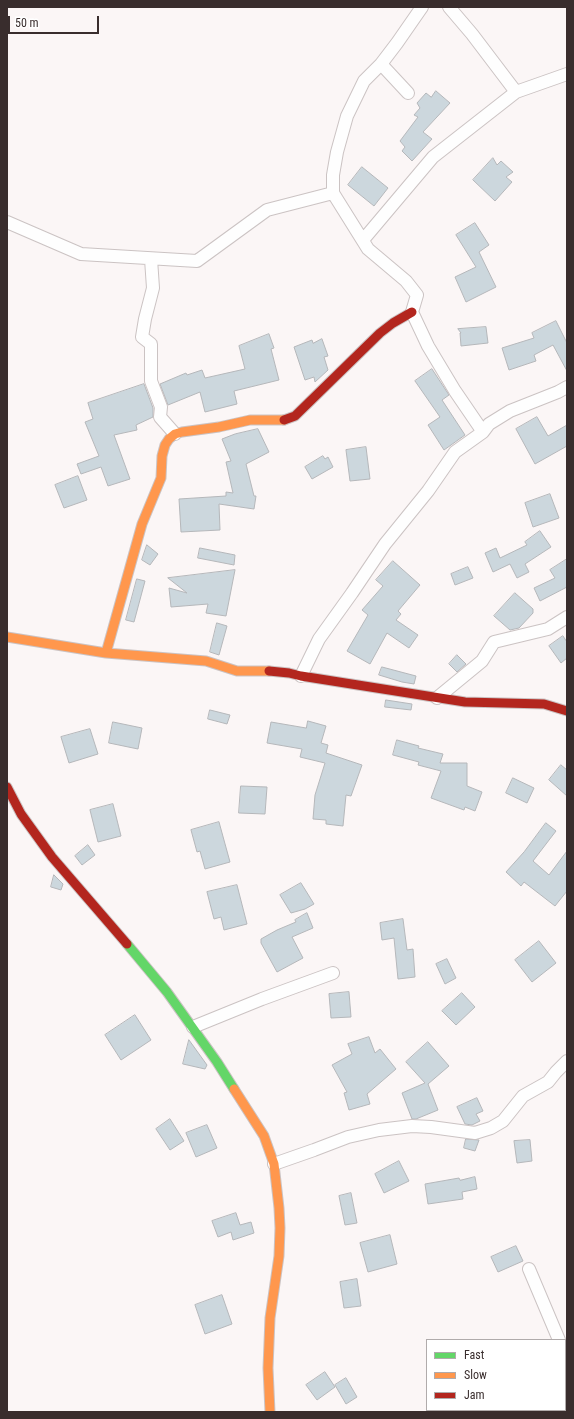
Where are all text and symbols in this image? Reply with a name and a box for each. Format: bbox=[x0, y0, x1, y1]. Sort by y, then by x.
scale bar bbox=[10, 8, 101, 34]
text: 50 m bbox=[15, 16, 39, 30]
legend bbox=[426, 1339, 566, 1411]
text: Fast bbox=[464, 1348, 484, 1362]
text: Slow bbox=[464, 1368, 487, 1382]
text: Jam bbox=[464, 1388, 485, 1402]

